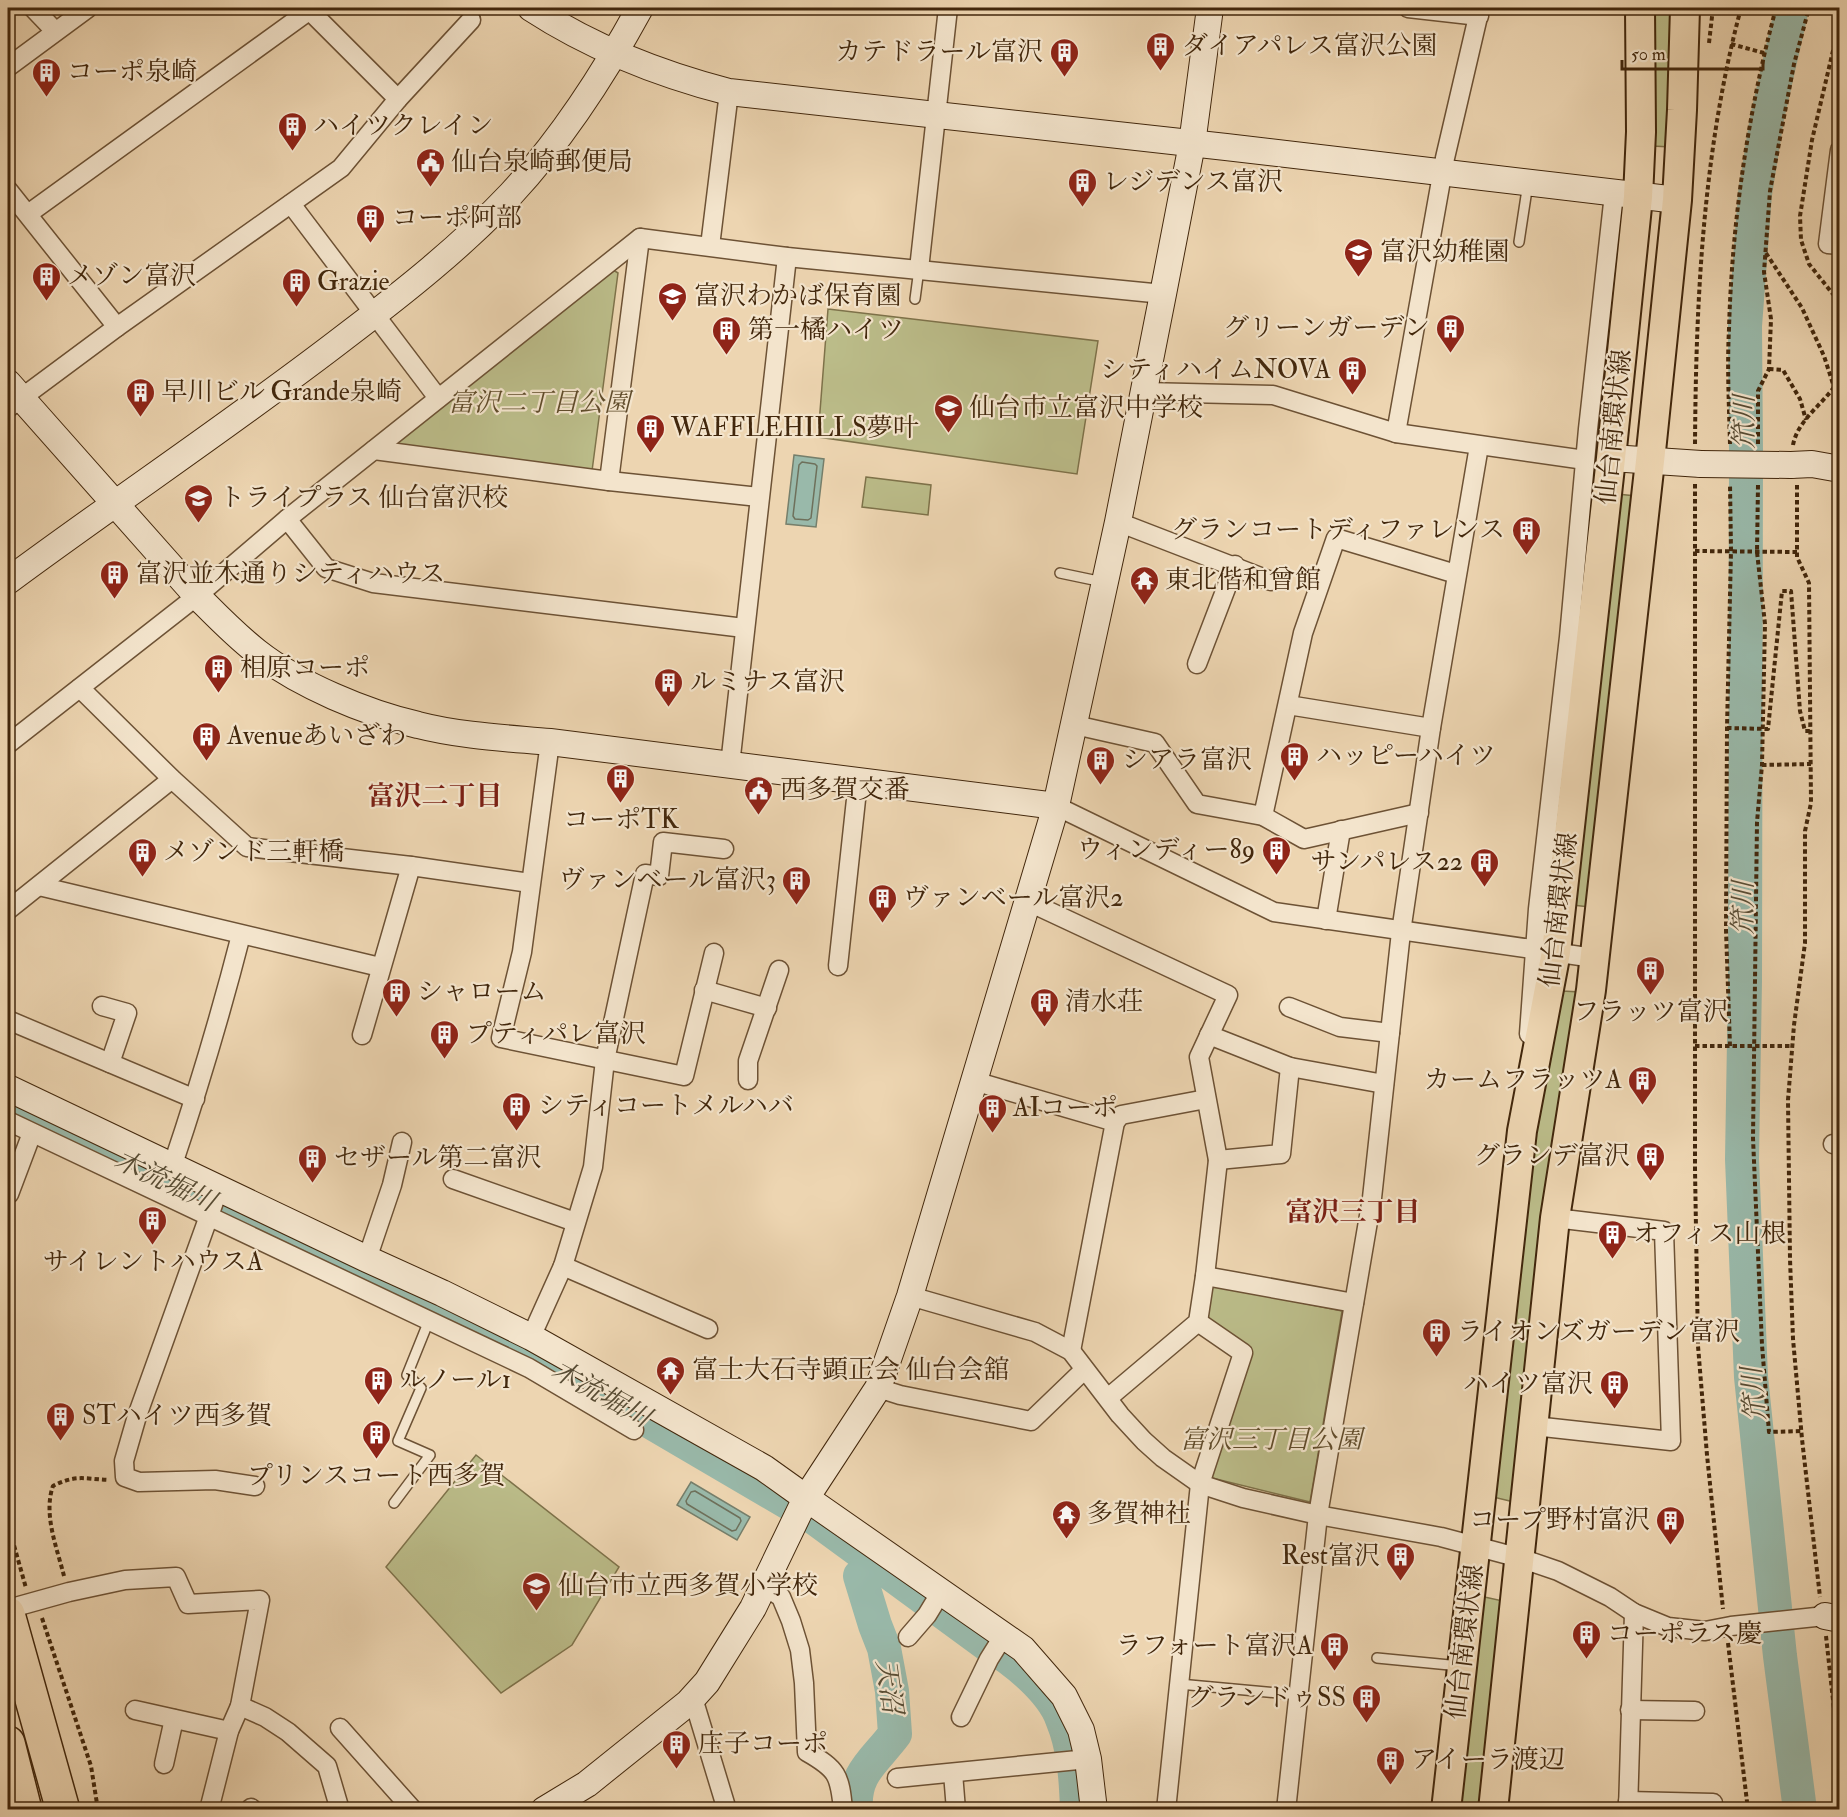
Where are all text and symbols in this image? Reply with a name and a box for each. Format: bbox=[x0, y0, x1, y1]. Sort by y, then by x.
building icon: ダイアパレス富沢公園 bbox=[1145, 30, 1177, 72]
place label: ダイアパレス富沢公園 bbox=[1182, 30, 1438, 62]
scale bar bbox=[1622, 33, 1763, 71]
place label: カテドラール富沢 bbox=[836, 36, 1043, 68]
building icon: カテドラール富沢 bbox=[1048, 36, 1080, 78]
text: 50 m bbox=[1631, 43, 1666, 66]
building icon: コーポ泉崎 bbox=[30, 56, 62, 98]
place label: コーポ泉崎 bbox=[67, 56, 197, 88]
building icon: ハイツクレイン bbox=[276, 110, 308, 152]
place label: ハイツクレイン bbox=[313, 110, 493, 142]
public building icon: 仙台泉崎郵便局 bbox=[414, 146, 446, 188]
place label: 仙台泉崎郵便局 bbox=[451, 146, 633, 178]
building icon: レジデンス富沢 bbox=[1066, 166, 1098, 208]
place label: レジデンス富沢 bbox=[1103, 166, 1283, 198]
building icon: コーポ阿部 bbox=[355, 202, 387, 244]
place label: コーポ阿部 bbox=[392, 202, 522, 234]
school or university icon: 富沢幼稚園 bbox=[1343, 236, 1375, 278]
place label: 富沢幼稚園 bbox=[1380, 236, 1510, 268]
building icon: メゾン富沢 bbox=[30, 260, 62, 302]
place label: メゾン富沢 bbox=[67, 260, 196, 292]
building icon: Grazie bbox=[280, 266, 312, 308]
place label: Grazie bbox=[317, 266, 390, 298]
school or university icon: 富沢わかば保育園 bbox=[657, 280, 689, 322]
place label: 富沢わかば保育園 bbox=[694, 280, 902, 312]
place label: グリーンガーデン bbox=[1223, 312, 1430, 344]
building icon: グリーンガーデン bbox=[1435, 312, 1467, 354]
building icon: 第一橘ハイツ bbox=[711, 314, 743, 356]
place label: 第一橘ハイツ bbox=[748, 314, 904, 346]
street label: 仙台南環状線 bbox=[1590, 348, 1638, 506]
place label: シティハイムNOVA bbox=[1100, 354, 1331, 386]
building icon: シティハイムNOVA bbox=[1336, 354, 1368, 396]
building icon: 早川ビル Grande泉崎 bbox=[124, 376, 156, 418]
place label: 早川ビル Grande泉崎 bbox=[161, 376, 402, 408]
park label: 富沢二丁目公園 bbox=[448, 387, 634, 419]
school or university icon: 仙台市立富沢中学校 bbox=[932, 392, 964, 434]
place label: 仙台市立富沢中学校 bbox=[969, 392, 1203, 424]
water label: 笊川 bbox=[1728, 392, 1761, 449]
building icon: WAFFLEHILLS夢叶 bbox=[634, 412, 666, 454]
place label: WAFFLEHILLS夢叶 bbox=[670, 412, 919, 444]
school or university icon: トライプラス 仙台富沢校 bbox=[182, 482, 214, 524]
place label: トライプラス 仙台富沢校 bbox=[219, 482, 508, 514]
place label: グランコートディファレンス bbox=[1171, 514, 1505, 546]
building icon: グランコートディファレンス bbox=[1510, 514, 1542, 556]
building icon: 富沢並木通りシティハウス bbox=[99, 558, 131, 600]
place label: 富沢並木通りシティハウス bbox=[136, 558, 445, 590]
temple icon: 東北偕和曾館 bbox=[1128, 564, 1160, 606]
place label: 東北偕和曾館 bbox=[1165, 564, 1321, 596]
building icon: 相原コーポ bbox=[203, 652, 235, 694]
place label: 相原コーポ bbox=[240, 652, 370, 684]
building icon: ルミナス富沢 bbox=[653, 666, 685, 708]
place label: ルミナス富沢 bbox=[690, 666, 845, 698]
building icon: Avenueあいざわ bbox=[190, 720, 222, 762]
place label: Avenueあいざわ bbox=[226, 720, 406, 752]
building icon: ハッピーハイツ bbox=[1279, 740, 1311, 782]
place label: ハッピーハイツ bbox=[1316, 740, 1496, 772]
building icon: シアラ富沢 bbox=[1085, 744, 1117, 786]
place label: シアラ富沢 bbox=[1122, 744, 1252, 776]
building icon: コーポTK bbox=[605, 762, 637, 804]
public building icon: 西多賀交番 bbox=[743, 774, 775, 816]
place label: 西多賀交番 bbox=[780, 774, 910, 806]
district label: 富沢二丁目 bbox=[368, 780, 503, 813]
place label: コーポTK bbox=[563, 804, 680, 836]
street label: 仙台南環状線 bbox=[1534, 831, 1584, 989]
place label: ウィンディー89 bbox=[1077, 834, 1255, 866]
building icon: ウィンディー89 bbox=[1260, 834, 1292, 876]
building icon: メゾンド三軒橋 bbox=[126, 836, 158, 878]
place label: メゾンド三軒橋 bbox=[163, 836, 344, 868]
place label: サンパレス22 bbox=[1311, 846, 1463, 878]
building icon: サンパレス22 bbox=[1468, 846, 1500, 888]
place label: ヴァンベール富沢3 bbox=[559, 864, 776, 896]
building icon: ヴァンベール富沢3 bbox=[781, 864, 813, 906]
water label: 笊川 bbox=[1727, 878, 1760, 935]
building icon: ヴァンベール富沢2 bbox=[866, 882, 898, 924]
place label: ヴァンベール富沢2 bbox=[903, 882, 1123, 914]
building icon: フラッツ富沢 bbox=[1635, 954, 1667, 996]
building icon: シャローム bbox=[380, 976, 412, 1018]
place label: シャローム bbox=[417, 976, 546, 1008]
building icon: 清水荘 bbox=[1028, 986, 1060, 1028]
place label: 清水荘 bbox=[1065, 986, 1143, 1018]
place label: フラッツ富沢 bbox=[1573, 996, 1729, 1028]
building icon: プティパレ富沢 bbox=[429, 1018, 461, 1060]
place label: プティパレ富沢 bbox=[466, 1018, 646, 1050]
place label: カームフラッツA bbox=[1424, 1064, 1622, 1096]
building icon: カームフラッツA bbox=[1627, 1064, 1659, 1106]
building icon: シティコートメルハバ bbox=[501, 1090, 533, 1132]
place label: シティコートメルハバ bbox=[538, 1090, 794, 1122]
building icon: AIコーポ bbox=[976, 1092, 1008, 1134]
place label: AIコーポ bbox=[1012, 1092, 1118, 1124]
place label: グランデ富沢 bbox=[1474, 1140, 1630, 1172]
building icon: グランデ富沢 bbox=[1635, 1140, 1667, 1182]
building icon: セザール第二富沢 bbox=[297, 1142, 329, 1184]
place label: セザール第二富沢 bbox=[334, 1142, 541, 1174]
water label: 木流堀川 bbox=[109, 1143, 224, 1220]
district label: 富沢三丁目 bbox=[1286, 1196, 1421, 1229]
building icon: サイレントハウスA bbox=[137, 1204, 169, 1246]
building icon: オフィス山根 bbox=[1596, 1218, 1628, 1260]
place label: オフィス山根 bbox=[1633, 1218, 1786, 1250]
place label: サイレントハウスA bbox=[43, 1246, 264, 1278]
building icon: ライオンズガーデン富沢 bbox=[1420, 1316, 1452, 1358]
place label: ライオンズガーデン富沢 bbox=[1457, 1316, 1740, 1348]
water label: 木流堀川 bbox=[546, 1353, 659, 1436]
temple icon: 富士大石寺顕正会 仙台会舘 bbox=[655, 1354, 687, 1396]
place label: 富士大石寺顕正会 仙台会舘 bbox=[692, 1354, 1009, 1386]
water label: 笊川 bbox=[1735, 1363, 1773, 1422]
building icon: ルノール1 bbox=[363, 1364, 395, 1406]
place label: ルノール1 bbox=[400, 1364, 511, 1396]
place label: ハイツ富沢 bbox=[1463, 1368, 1593, 1400]
building icon: ハイツ富沢 bbox=[1598, 1368, 1630, 1410]
building icon: STハイツ西多賀 bbox=[45, 1400, 77, 1442]
place label: STハイツ西多賀 bbox=[82, 1400, 272, 1432]
building icon: プリンスコート西多賀 bbox=[360, 1418, 392, 1460]
park label: 富沢三丁目公園 bbox=[1180, 1424, 1366, 1456]
place label: プリンスコート西多賀 bbox=[247, 1460, 505, 1492]
temple icon: 多賀神社 bbox=[1050, 1498, 1082, 1540]
place label: 多賀神社 bbox=[1087, 1498, 1191, 1530]
place label: コープ野村富沢 bbox=[1469, 1504, 1650, 1536]
building icon: コープ野村富沢 bbox=[1655, 1504, 1687, 1546]
place label: Rest富沢 bbox=[1281, 1540, 1380, 1572]
building icon: Rest富沢 bbox=[1385, 1540, 1417, 1582]
street label: 仙台南環状線 bbox=[1440, 1563, 1490, 1721]
school or university icon: 仙台市立西多賀小学校 bbox=[521, 1570, 553, 1612]
place label: 仙台市立西多賀小学校 bbox=[558, 1570, 818, 1602]
building icon: コーポラス慶 bbox=[1570, 1618, 1602, 1660]
place label: コーポラス慶 bbox=[1607, 1618, 1762, 1650]
place label: ラフォート富沢A bbox=[1116, 1630, 1313, 1662]
building icon: ラフォート富沢A bbox=[1318, 1630, 1350, 1672]
water label: 天沼 bbox=[869, 1657, 910, 1719]
place label: グランドゥSS bbox=[1188, 1682, 1346, 1714]
building icon: グランドゥSS bbox=[1351, 1682, 1383, 1724]
building icon: 庄子コーポ bbox=[661, 1728, 693, 1770]
place label: 庄子コーポ bbox=[698, 1728, 828, 1760]
building icon: アイーラ渡辺 bbox=[1374, 1744, 1406, 1786]
place label: アイーラ渡辺 bbox=[1411, 1744, 1565, 1776]

